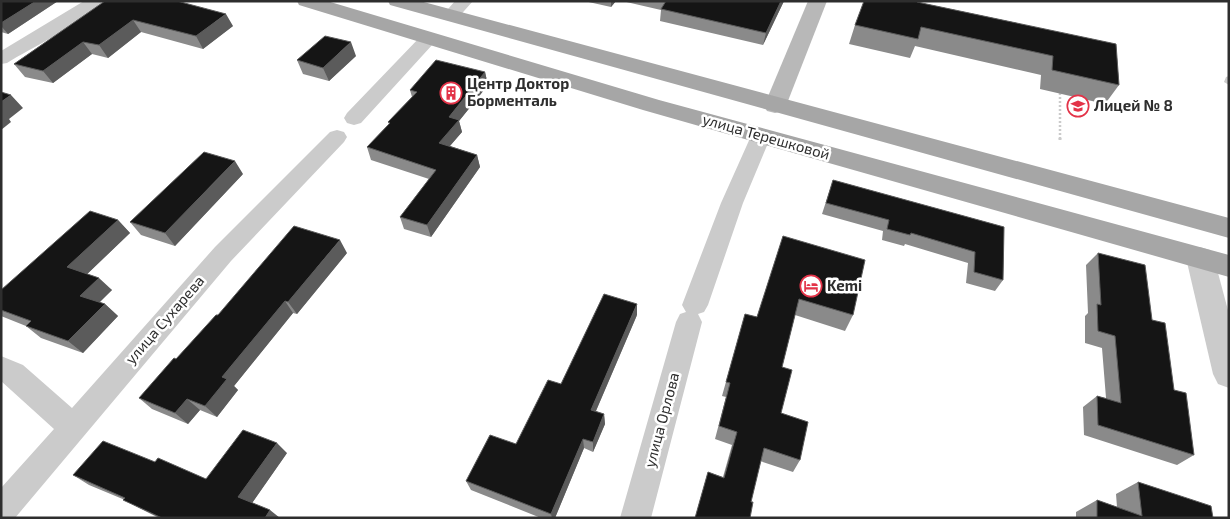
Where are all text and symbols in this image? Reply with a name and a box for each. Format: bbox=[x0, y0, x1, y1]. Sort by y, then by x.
place label: Центр Доктор Борменталь bbox=[467, 74, 569, 109]
building icon: Центр Доктор Борменталь bbox=[439, 81, 463, 105]
school or university icon: Лицей № 8 bbox=[1066, 94, 1090, 118]
place label: Лицей № 8 bbox=[1094, 96, 1173, 114]
street label: улица Терешковой bbox=[700, 109, 832, 164]
street label: улица Сухарева bbox=[121, 271, 208, 368]
hotel icon: Kemi bbox=[799, 274, 823, 298]
place label: Kemi bbox=[827, 276, 862, 294]
street label: улица Орлова bbox=[640, 370, 683, 469]

